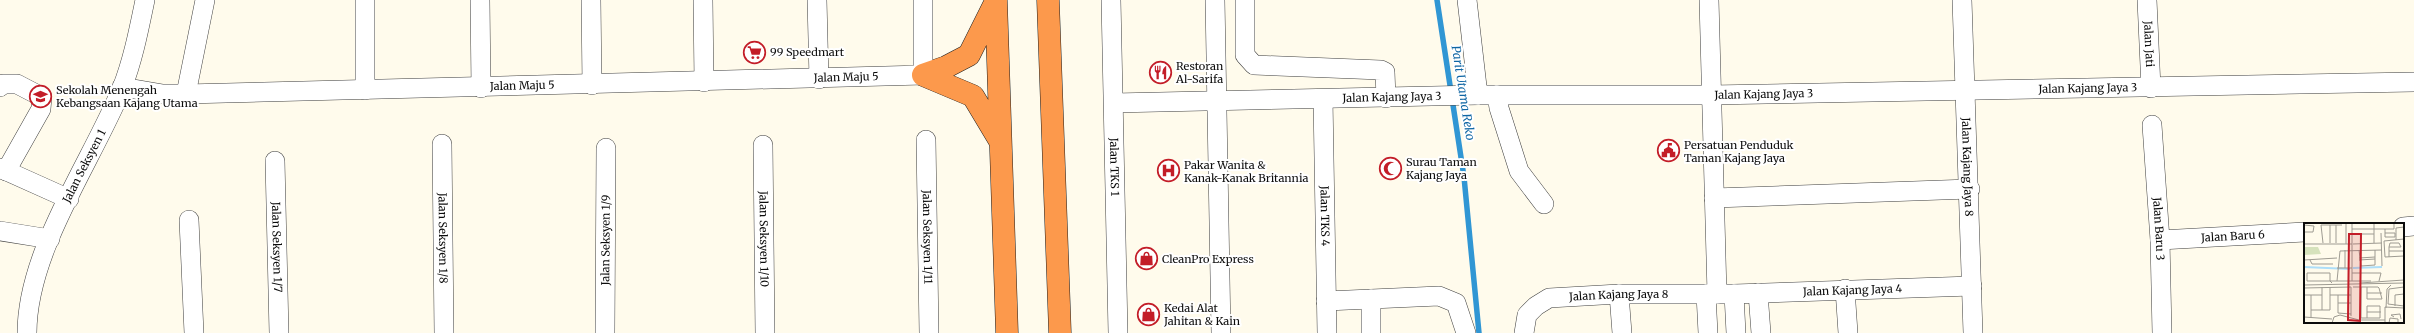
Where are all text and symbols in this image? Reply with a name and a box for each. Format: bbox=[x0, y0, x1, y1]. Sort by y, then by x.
street label: Jalan Jati bbox=[2141, 19, 2157, 68]
supermarket icon: 99 Speedmart bbox=[742, 39, 768, 65]
water label: Parit Utama Reko bbox=[1449, 44, 1478, 142]
place label: 99 Speedmart bbox=[770, 45, 845, 59]
restaurant icon: Restoran Al-Sarifa bbox=[1148, 59, 1174, 85]
place label: Restoran Al-Sarifa bbox=[1175, 59, 1224, 86]
street label: Jalan Maju 5 bbox=[813, 69, 879, 85]
street label: Jalan Maju 5 bbox=[489, 77, 555, 93]
street label: Jalan Kajang Jaya 3 bbox=[2037, 80, 2137, 96]
school or university icon: Sekolah Menengah Kebangsaan Kajang Utama bbox=[28, 83, 54, 109]
place label: Sekolah Menengah Kebangsaan Kajang Utama bbox=[56, 83, 198, 110]
street label: Jalan Kajang Jaya 3 bbox=[1713, 86, 1813, 102]
street label: Jalan Kajang Jaya 3 bbox=[1341, 89, 1442, 105]
street label: Jalan Kajang Jaya 8 bbox=[1959, 116, 1976, 217]
street label: Jalan Seksyen 1 bbox=[59, 127, 109, 206]
street label: Jalan TKS 1 bbox=[1107, 137, 1122, 196]
public building icon: Persatuan Penduduk Taman Kajang Jaya bbox=[1655, 138, 1681, 164]
place label: Persatuan Penduduk Taman Kajang Jaya bbox=[1684, 138, 1794, 165]
mosque icon: Surau Taman Kajang Jaya bbox=[1377, 155, 1403, 181]
place label: Surau Taman Kajang Jaya bbox=[1406, 155, 1478, 182]
hospital icon: Pakar Wanita & Kanak-Kanak Britannia bbox=[1156, 158, 1182, 184]
place label: Pakar Wanita & Kanak-Kanak Britannia bbox=[1184, 158, 1308, 185]
street label: Jalan TKS 4 bbox=[1317, 185, 1333, 247]
street label: Jalan Seksyen 1/11 bbox=[920, 189, 935, 284]
street label: Jalan Seksyen 1/10 bbox=[756, 190, 772, 287]
street label: Jalan Seksyen 1/8 bbox=[436, 192, 450, 284]
street label: Jalan Seksyen 1/9 bbox=[598, 194, 613, 287]
street label: Jalan Baru 3 bbox=[2150, 196, 2167, 261]
street label: Jalan Seksyen 1/7 bbox=[269, 200, 285, 293]
inset map bbox=[2304, 223, 2404, 323]
street label: Jalan Baru 6 bbox=[2200, 227, 2265, 245]
shop icon: CleanPro Express bbox=[1134, 246, 1160, 272]
place label: CleanPro Express bbox=[1162, 252, 1254, 266]
street label: Jalan Kajang Jaya 4 bbox=[1802, 281, 1903, 299]
street label: Jalan Kajang Jaya 8 bbox=[1568, 287, 1669, 304]
shop icon: Kedai Alat Jahitan & Kain bbox=[1135, 301, 1161, 327]
place label: Kedai Alat Jahitan & Kain bbox=[1163, 301, 1241, 328]

